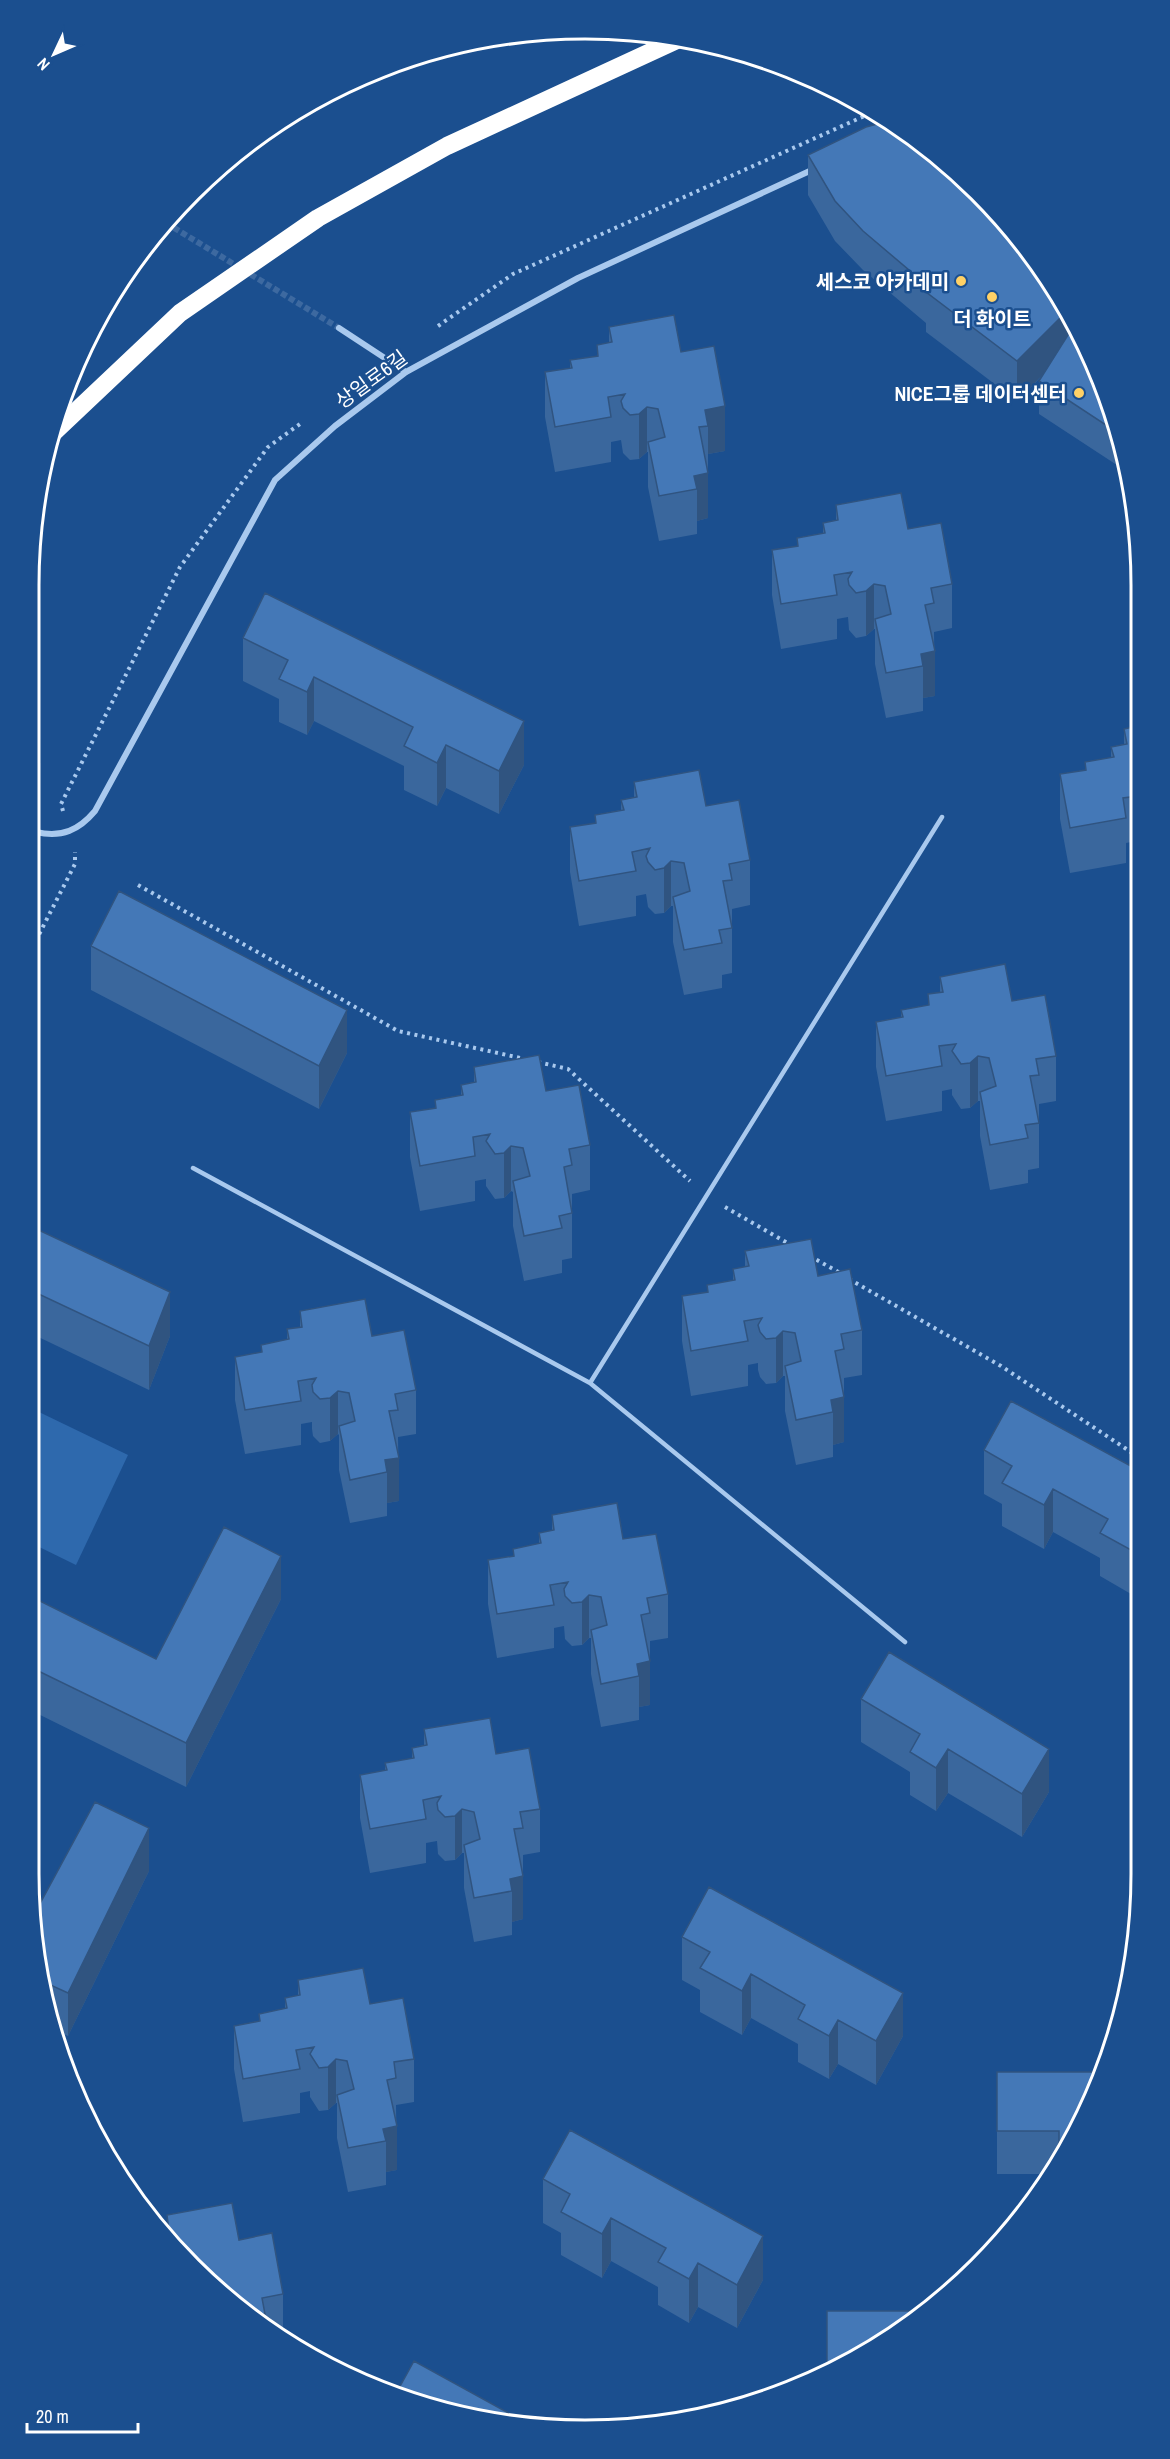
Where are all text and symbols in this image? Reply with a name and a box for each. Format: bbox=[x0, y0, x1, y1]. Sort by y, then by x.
north arrow bbox=[24, 24, 84, 84]
text: N bbox=[32, 53, 54, 75]
place label: 세스코 아카데미 bbox=[816, 268, 949, 295]
marker: 세스코 아카데미 bbox=[954, 274, 968, 288]
marker: 더 화이트 bbox=[985, 290, 999, 304]
place label: 더 화이트 bbox=[953, 305, 1031, 332]
street label: 상일로6길 bbox=[330, 344, 412, 414]
place label: NICE그룹 데이터센터 bbox=[894, 380, 1067, 407]
marker: NICE그룹 데이터센터 bbox=[1072, 386, 1086, 400]
scale bar bbox=[27, 2396, 138, 2434]
text: 20 m bbox=[36, 2404, 69, 2429]

